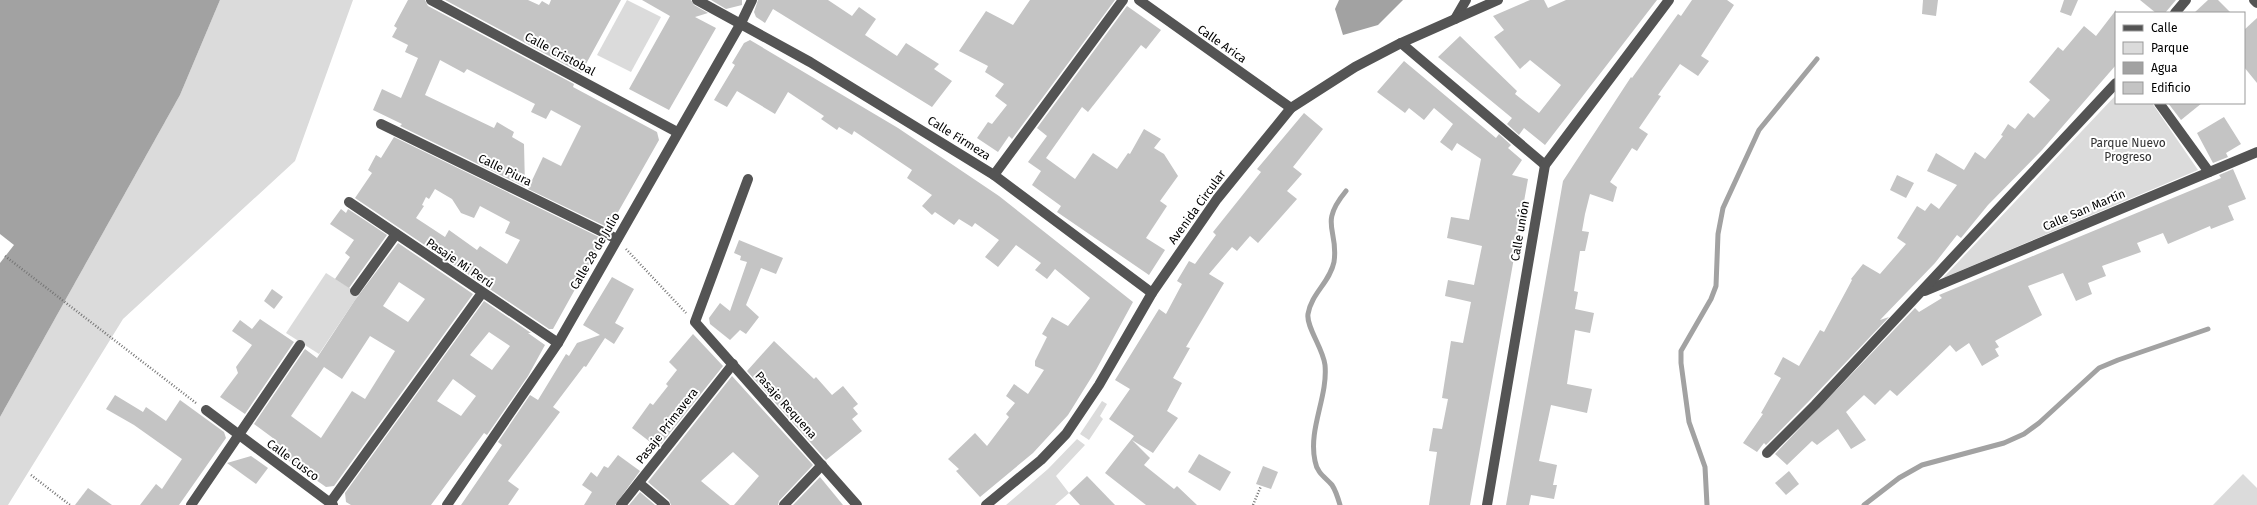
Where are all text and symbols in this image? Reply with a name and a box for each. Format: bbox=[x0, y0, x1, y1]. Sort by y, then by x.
legend bbox=[2115, 12, 2245, 104]
text: Calle bbox=[2151, 21, 2178, 35]
street label: Calle Arica bbox=[1195, 22, 1249, 66]
street label: Calle Cristobal bbox=[522, 30, 598, 79]
text: Parque bbox=[2151, 41, 2189, 55]
text: Agua bbox=[2151, 61, 2178, 75]
text: Edificio bbox=[2151, 81, 2191, 95]
street label: Calle Firmeza bbox=[925, 113, 993, 163]
park label: Parque Nuevo Progreso bbox=[2090, 136, 2166, 164]
street label: Calle Piura bbox=[476, 151, 534, 189]
street label: Avenida Circular bbox=[1165, 167, 1229, 247]
street label: Calle San Martín bbox=[2041, 186, 2127, 234]
street label: Calle unión bbox=[1508, 200, 1532, 262]
street label: Calle 28 de Julio bbox=[567, 210, 623, 292]
street label: Pasaje Mi Perú bbox=[424, 235, 496, 291]
street label: Pasaje Requena bbox=[752, 369, 820, 441]
street label: Pasaje Primavera bbox=[633, 385, 701, 467]
street label: Calle Cusco bbox=[264, 436, 322, 484]

